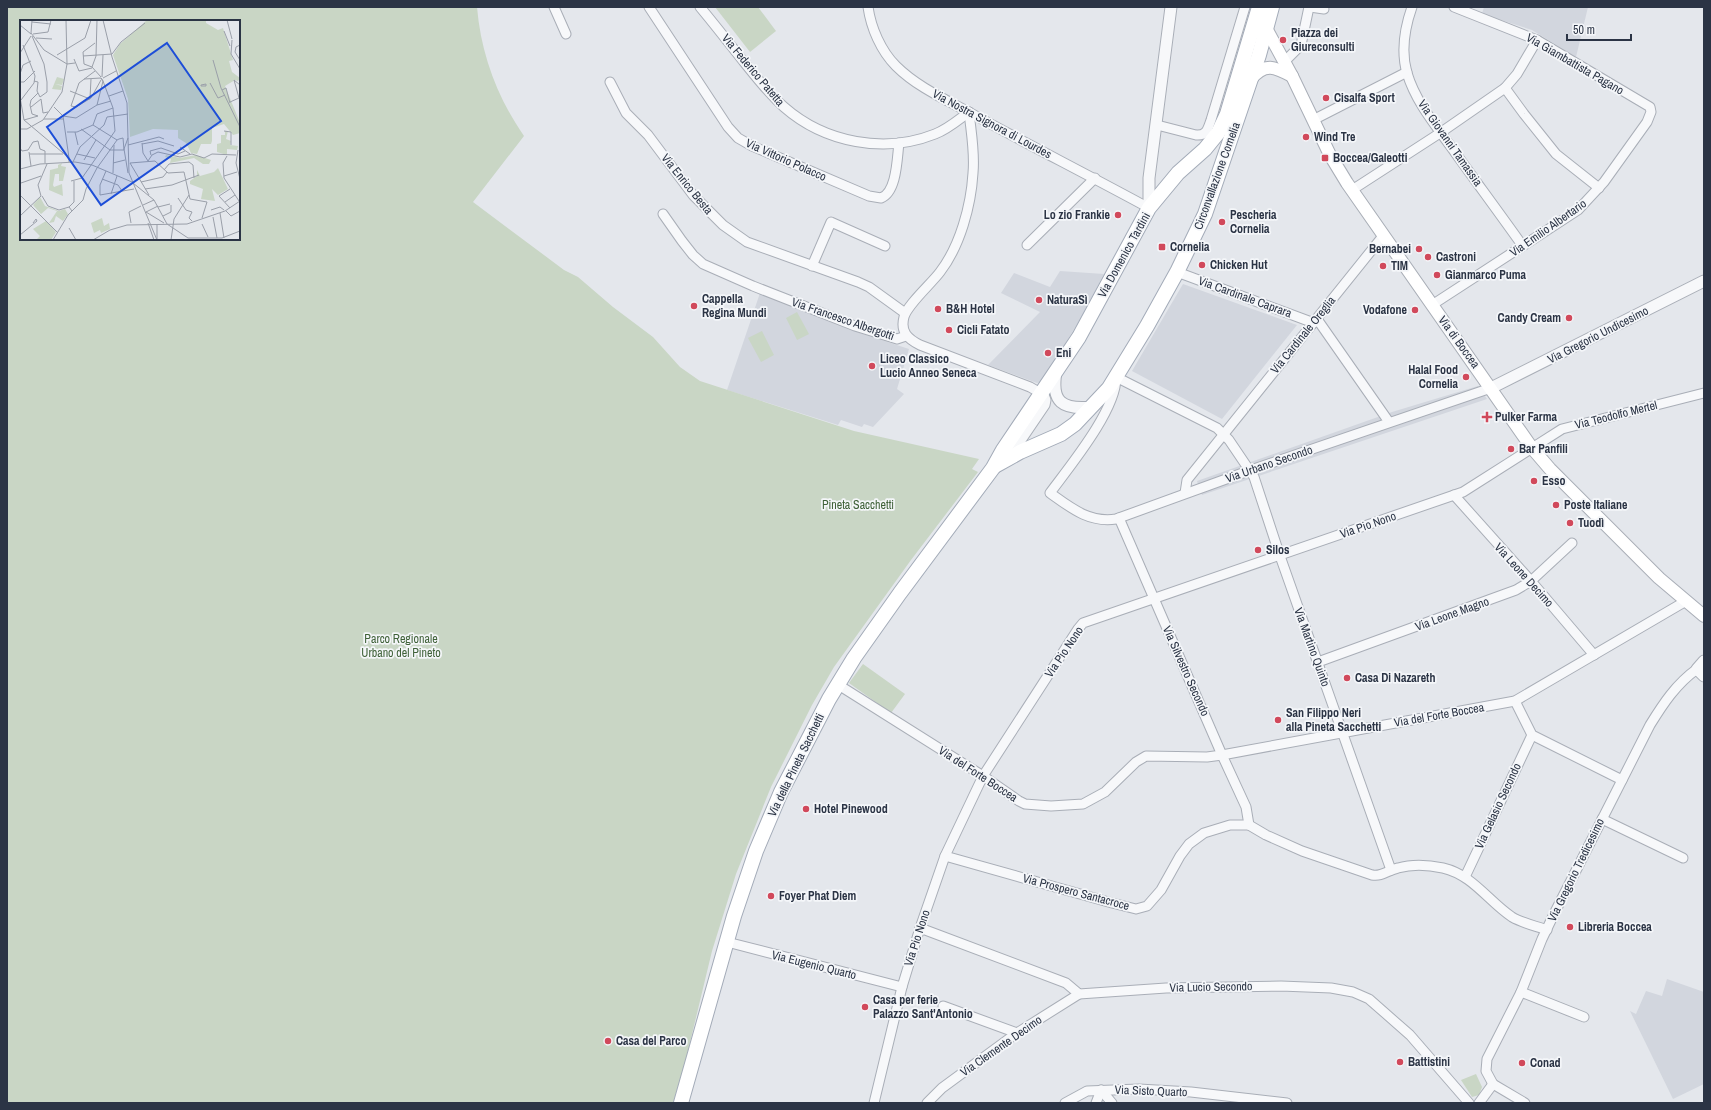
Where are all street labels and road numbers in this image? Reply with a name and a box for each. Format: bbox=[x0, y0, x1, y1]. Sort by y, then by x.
street label: Via Giambattista Pagano bbox=[1523, 29, 1627, 99]
street label: Via Federico Patetta bbox=[718, 31, 788, 110]
street label: Via Nostra Signora di Lourdes bbox=[930, 86, 1054, 162]
street label: Via Giovanni Tamassia bbox=[1414, 97, 1486, 190]
street label: Circonvallazione Cornelia bbox=[1190, 120, 1244, 232]
street label: Via Vittorio Polacco bbox=[743, 135, 829, 185]
street label: Via Enrico Besta bbox=[658, 150, 717, 218]
street label: Via Emilio Albertario bbox=[1507, 196, 1589, 260]
street label: Via Domenico Tardini bbox=[1094, 210, 1154, 300]
street label: Via Cardinale Caprara bbox=[1196, 273, 1294, 322]
street label: Via Cardinale Oreglia bbox=[1267, 293, 1339, 377]
street label: Via Francesco Albergotti bbox=[790, 294, 896, 344]
street label: Via Gregorio Undicesimo bbox=[1545, 303, 1651, 367]
street label: Via di Boccea bbox=[1435, 313, 1484, 372]
street label: Via Teodolfo Mertel bbox=[1573, 397, 1659, 433]
street label: Via Urbano Secondo bbox=[1223, 442, 1315, 486]
street label: Via Pio Nono bbox=[1338, 508, 1398, 542]
street label: Via Leone Decimo bbox=[1491, 539, 1557, 611]
street label: Via Leone Magno bbox=[1413, 593, 1491, 635]
street label: Via Martino Quinto bbox=[1290, 605, 1334, 689]
street label: Via Pio Nono bbox=[1041, 623, 1087, 681]
street label: Via Silvestro Secondo bbox=[1159, 623, 1213, 719]
street label: Via del Forte Boccea bbox=[1393, 699, 1486, 731]
street label: Via della Pineta Sacchetti bbox=[764, 711, 828, 819]
street label: Via del Forte Boccea bbox=[935, 742, 1021, 806]
street label: Via Gelasio Secondo bbox=[1471, 761, 1525, 851]
street label: Via Gregorio Tredicesimo bbox=[1544, 816, 1608, 924]
street label: Via Prospero Santacroce bbox=[1021, 870, 1131, 914]
street label: Via Pio Nono bbox=[900, 908, 934, 968]
street label: Via Eugenio Quarto bbox=[770, 947, 858, 983]
street label: Via Lucio Secondo bbox=[1169, 978, 1253, 996]
street label: Via Clemente Decimo bbox=[957, 1012, 1045, 1080]
street label: Via Sisto Quarto bbox=[1114, 1082, 1188, 1100]

